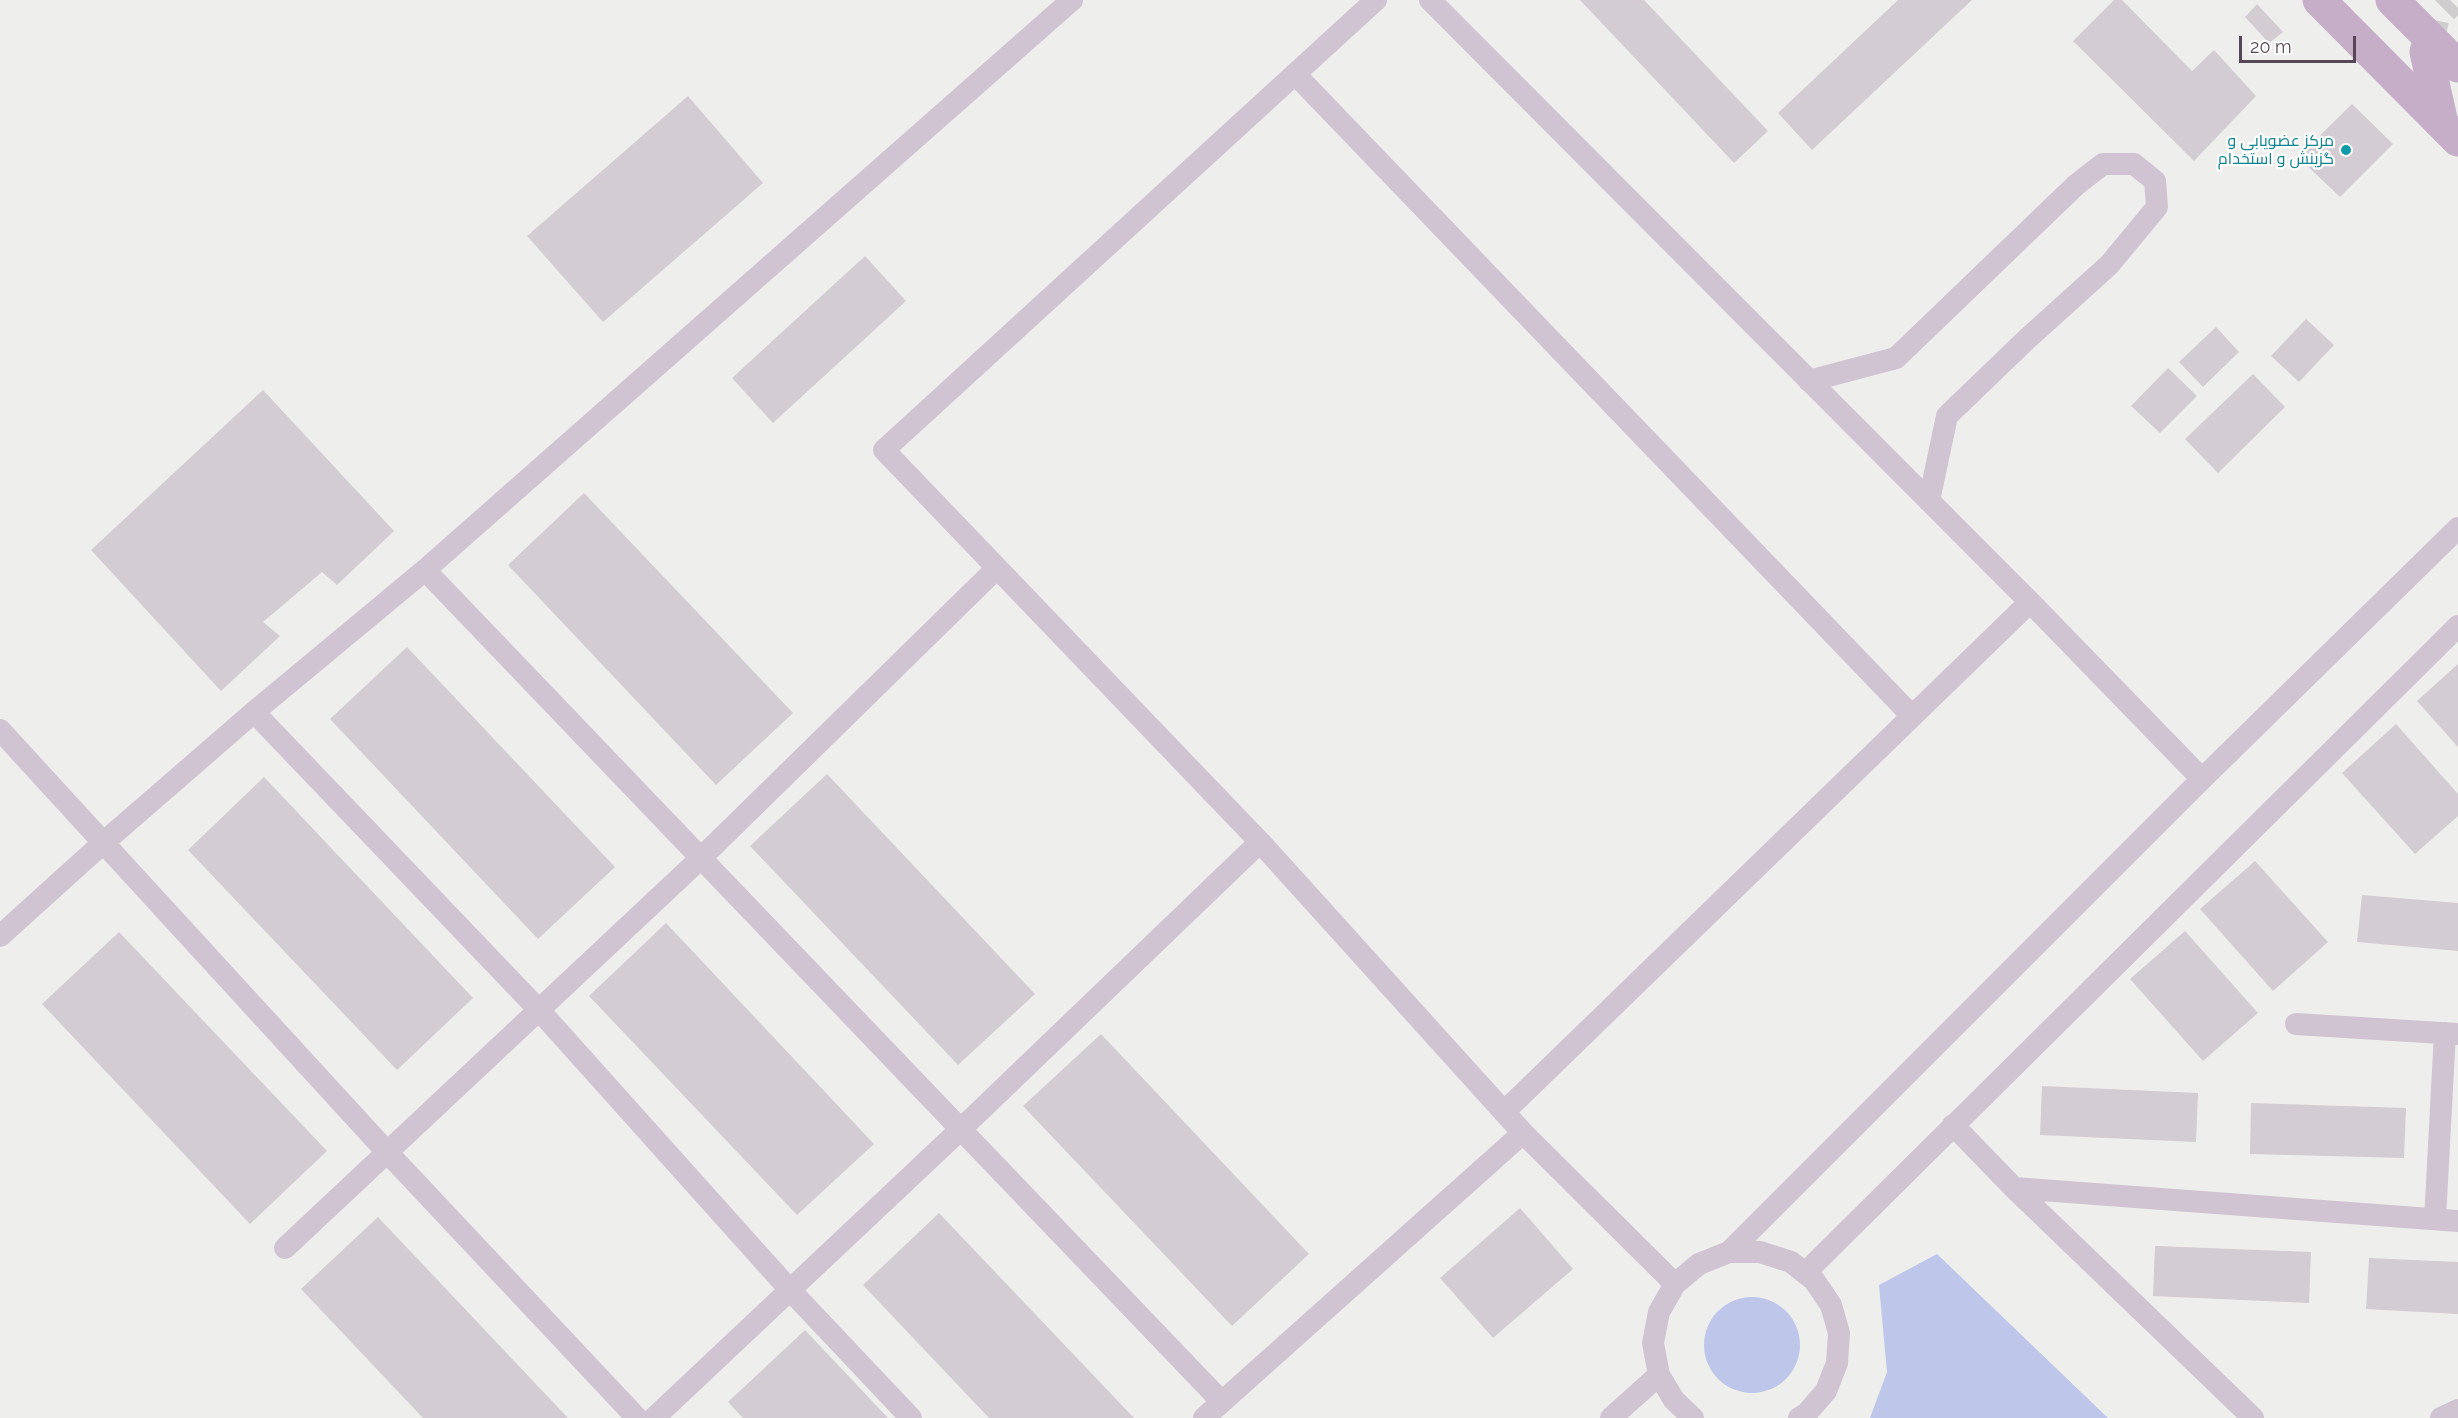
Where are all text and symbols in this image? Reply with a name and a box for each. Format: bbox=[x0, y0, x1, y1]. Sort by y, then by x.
scale bar bbox=[2242, 24, 2359, 62]
text: 20 m bbox=[2250, 36, 2292, 57]
place label: مرکز عضویابی و گزینش و استخدام bbox=[2218, 131, 2334, 169]
marker: مرکز عضویابی و گزینش و استخدام bbox=[2339, 143, 2353, 157]

